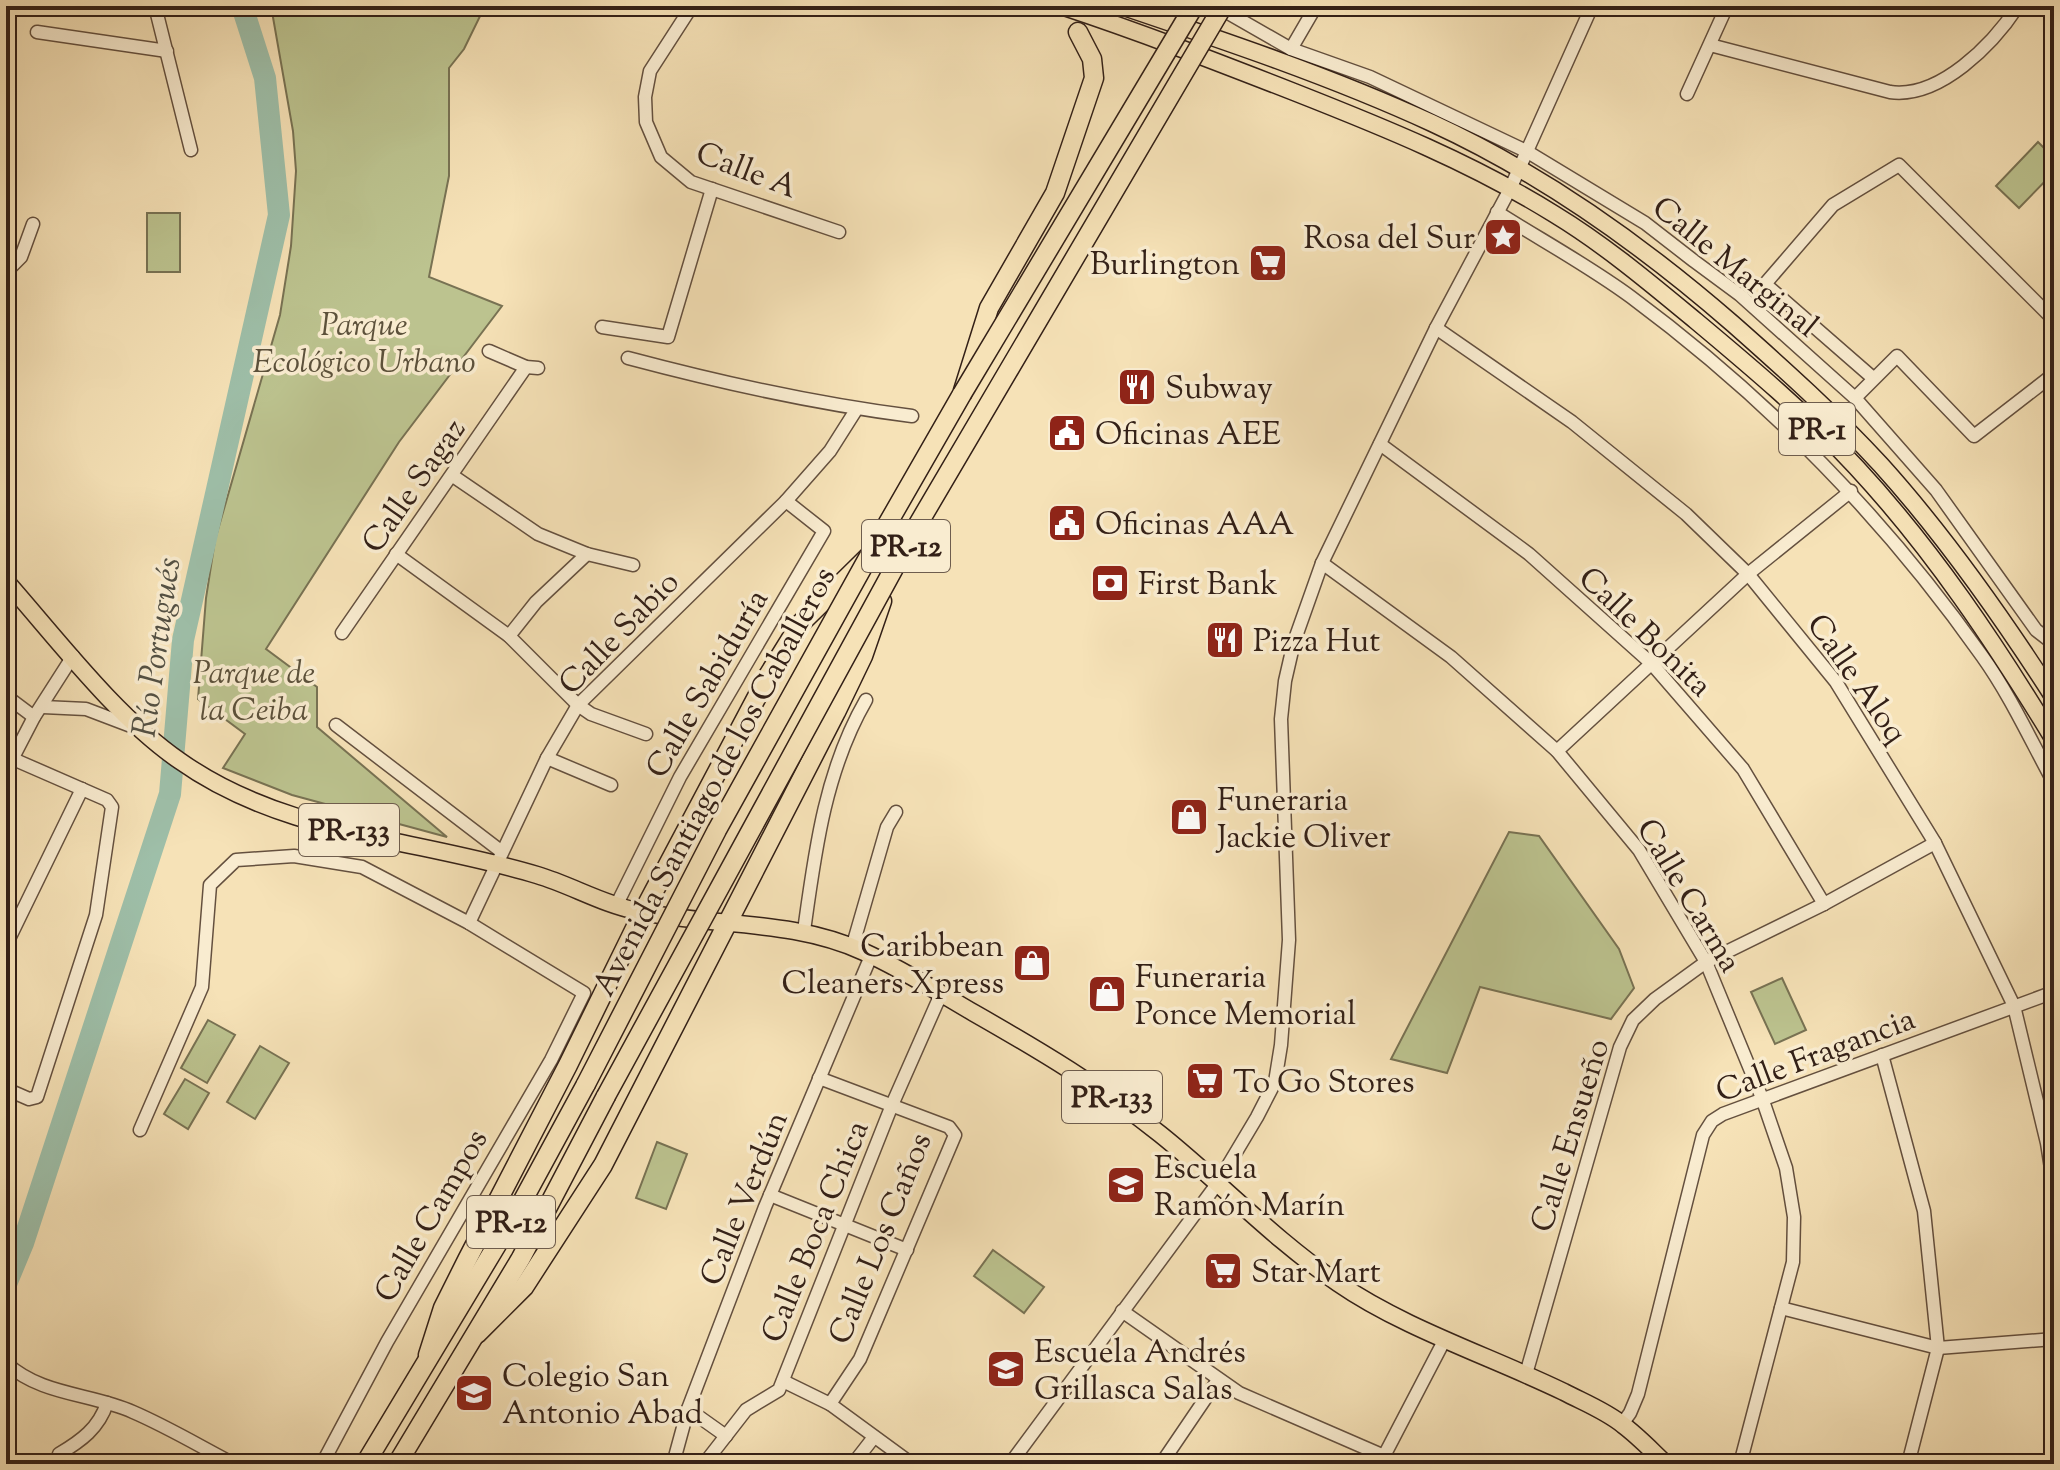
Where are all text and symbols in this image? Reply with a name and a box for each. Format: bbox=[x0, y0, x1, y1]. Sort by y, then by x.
street label: Calle A bbox=[689, 131, 803, 212]
street label: Calle Marginal bbox=[1641, 187, 1827, 350]
place icon: Rosa del Sur bbox=[1482, 216, 1524, 258]
place label: Rosa del Sur bbox=[1304, 217, 1475, 263]
supermarket icon: Burlington bbox=[1247, 242, 1289, 284]
place label: Burlington bbox=[1090, 243, 1240, 289]
park label: Parque Ecológico Urbano bbox=[253, 304, 475, 387]
restaurant icon: Subway bbox=[1116, 366, 1158, 408]
place label: Subway bbox=[1165, 367, 1273, 413]
road number: PR-1 bbox=[1779, 403, 1855, 455]
street label: Calle Sagaz bbox=[352, 410, 479, 563]
public building icon: Oficinas AEE bbox=[1046, 412, 1088, 454]
place label: Oficinas AEE bbox=[1095, 413, 1281, 459]
public building icon: Oficinas AAA bbox=[1046, 502, 1088, 544]
place label: Oficinas AAA bbox=[1095, 503, 1294, 549]
road number: PR-12 bbox=[862, 520, 950, 572]
water label: Río Portugués bbox=[122, 554, 195, 741]
street label: Calle Bonita bbox=[1567, 557, 1721, 709]
street label: Avenida Santiago de los Caballeros bbox=[583, 559, 849, 1005]
street label: Calle Sabio bbox=[549, 562, 691, 706]
bank icon: First Bank bbox=[1089, 562, 1131, 604]
place label: First Bank bbox=[1138, 563, 1278, 609]
street label: Calle Sabiduría bbox=[636, 581, 781, 788]
street label: Calle Aloq bbox=[1794, 605, 1917, 754]
restaurant icon: Pizza Hut bbox=[1204, 619, 1246, 661]
place label: Pizza Hut bbox=[1253, 620, 1380, 666]
park label: Parque de la Ceiba bbox=[193, 652, 315, 735]
place label: Funeraria Jackie Oliver bbox=[1215, 779, 1391, 862]
shop icon: Funeraria Jackie Oliver bbox=[1168, 796, 1210, 838]
road number: PR-133 bbox=[299, 804, 399, 856]
street label: Calle Carma bbox=[1623, 811, 1752, 982]
place label: Caribbean Cleaners Xpress bbox=[781, 925, 1004, 1008]
shop icon: Caribbean Cleaners Xpress bbox=[1011, 942, 1053, 984]
place label: Funeraria Ponce Memorial bbox=[1135, 956, 1356, 1039]
shop icon: Funeraria Ponce Memorial bbox=[1086, 973, 1128, 1015]
street label: Calle Fragancia bbox=[1710, 998, 1923, 1116]
street label: Calle Ensueño bbox=[1521, 1034, 1623, 1238]
supermarket icon: To Go Stores bbox=[1184, 1060, 1226, 1102]
place label: To Go Stores bbox=[1233, 1061, 1415, 1107]
road number: PR-133 bbox=[1062, 1071, 1162, 1123]
street label: Calle Verdún bbox=[690, 1105, 802, 1293]
street label: Calle Boca Chica bbox=[751, 1114, 882, 1350]
street label: Calle Campos bbox=[364, 1121, 501, 1312]
street label: Calle Los Caños bbox=[818, 1127, 945, 1352]
place label: Escuela Ramón Marín bbox=[1154, 1147, 1345, 1230]
school or university icon: Escuela Ramón Marín bbox=[1105, 1164, 1147, 1206]
road number: PR-12 bbox=[467, 1196, 555, 1248]
supermarket icon: Star Mart bbox=[1202, 1250, 1244, 1292]
place label: Star Mart bbox=[1251, 1251, 1381, 1297]
place label: Escuela Andrés Grillasca Salas bbox=[1034, 1331, 1246, 1414]
school or university icon: Escuela Andrés Grillasca Salas bbox=[985, 1348, 1027, 1390]
place label: Colegio San Antonio Abad bbox=[502, 1355, 703, 1438]
school or university icon: Colegio San Antonio Abad bbox=[453, 1372, 495, 1414]

